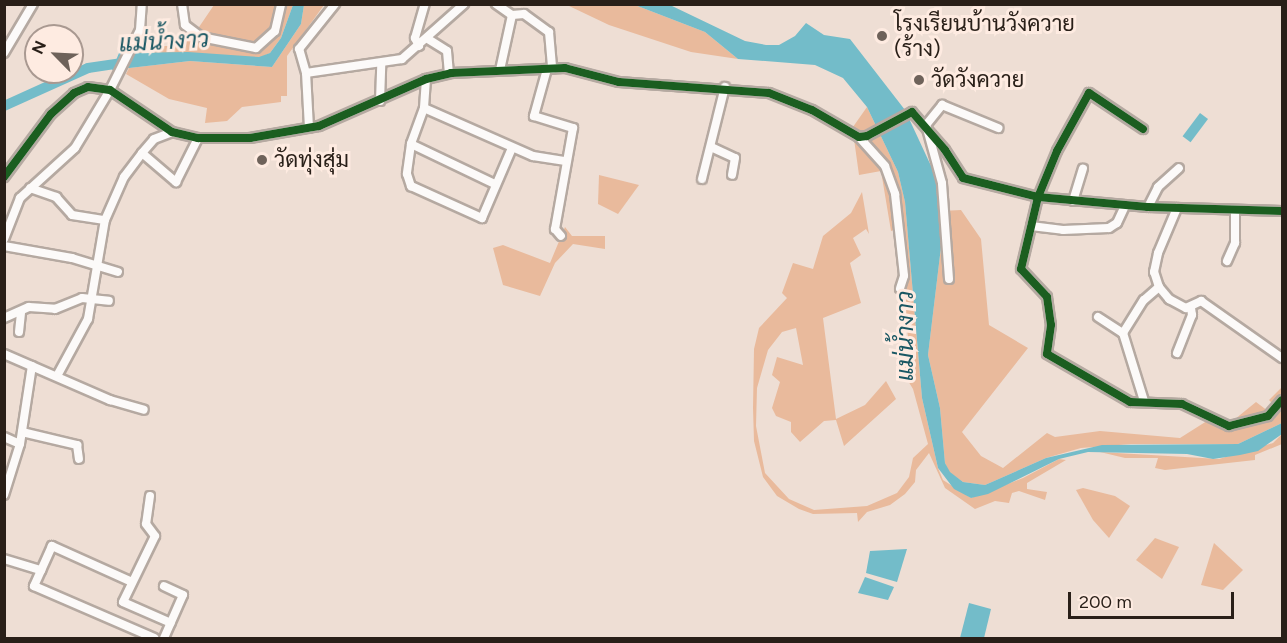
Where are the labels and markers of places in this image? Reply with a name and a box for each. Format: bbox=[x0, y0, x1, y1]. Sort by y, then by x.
place label: โรงเรียนบ้านวังควาย (ร้าง) bbox=[894, 10, 1075, 62]
marker: โรงเรียนบ้านวังควาย (ร้าง) bbox=[875, 29, 889, 43]
place label: วัดวังควาย bbox=[931, 67, 1024, 93]
marker: วัดวังควาย bbox=[912, 73, 926, 87]
place label: วัดทุ่งสุ่ม bbox=[274, 147, 349, 173]
marker: วัดทุ่งสุ่ม bbox=[255, 153, 269, 167]

